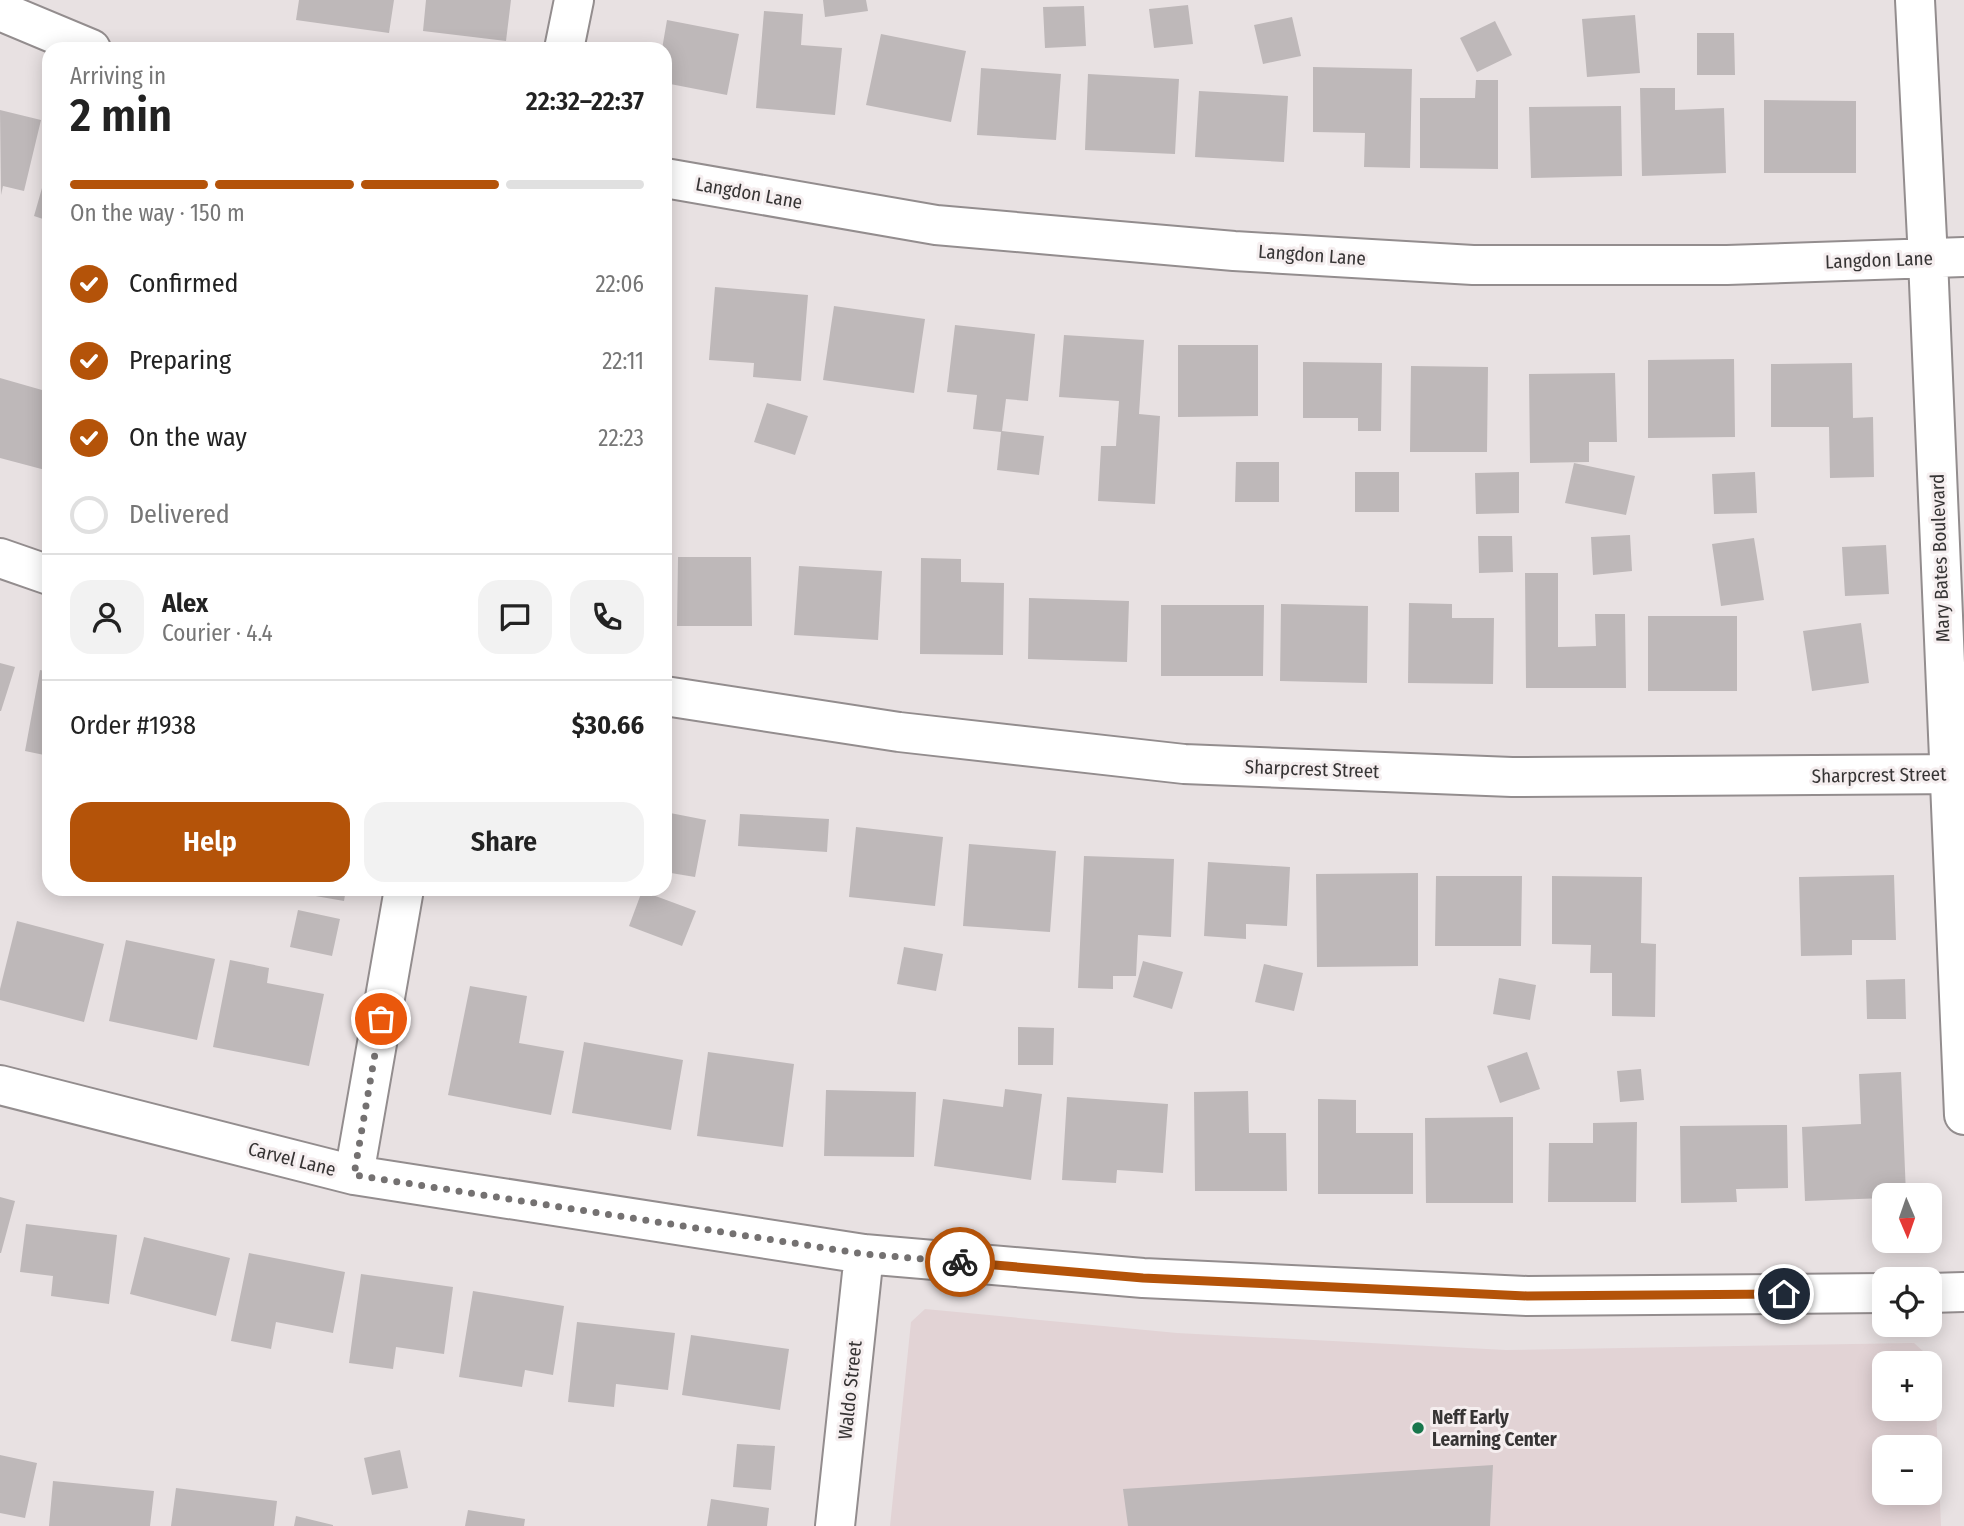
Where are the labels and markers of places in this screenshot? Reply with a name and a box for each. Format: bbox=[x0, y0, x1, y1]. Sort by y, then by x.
pin bbox=[351, 989, 411, 1049]
pin bbox=[1754, 1264, 1814, 1324]
place label: Neff Early Learning Center bbox=[1432, 1406, 1558, 1451]
marker: Neff Early Learning Center bbox=[1410, 1420, 1426, 1436]

